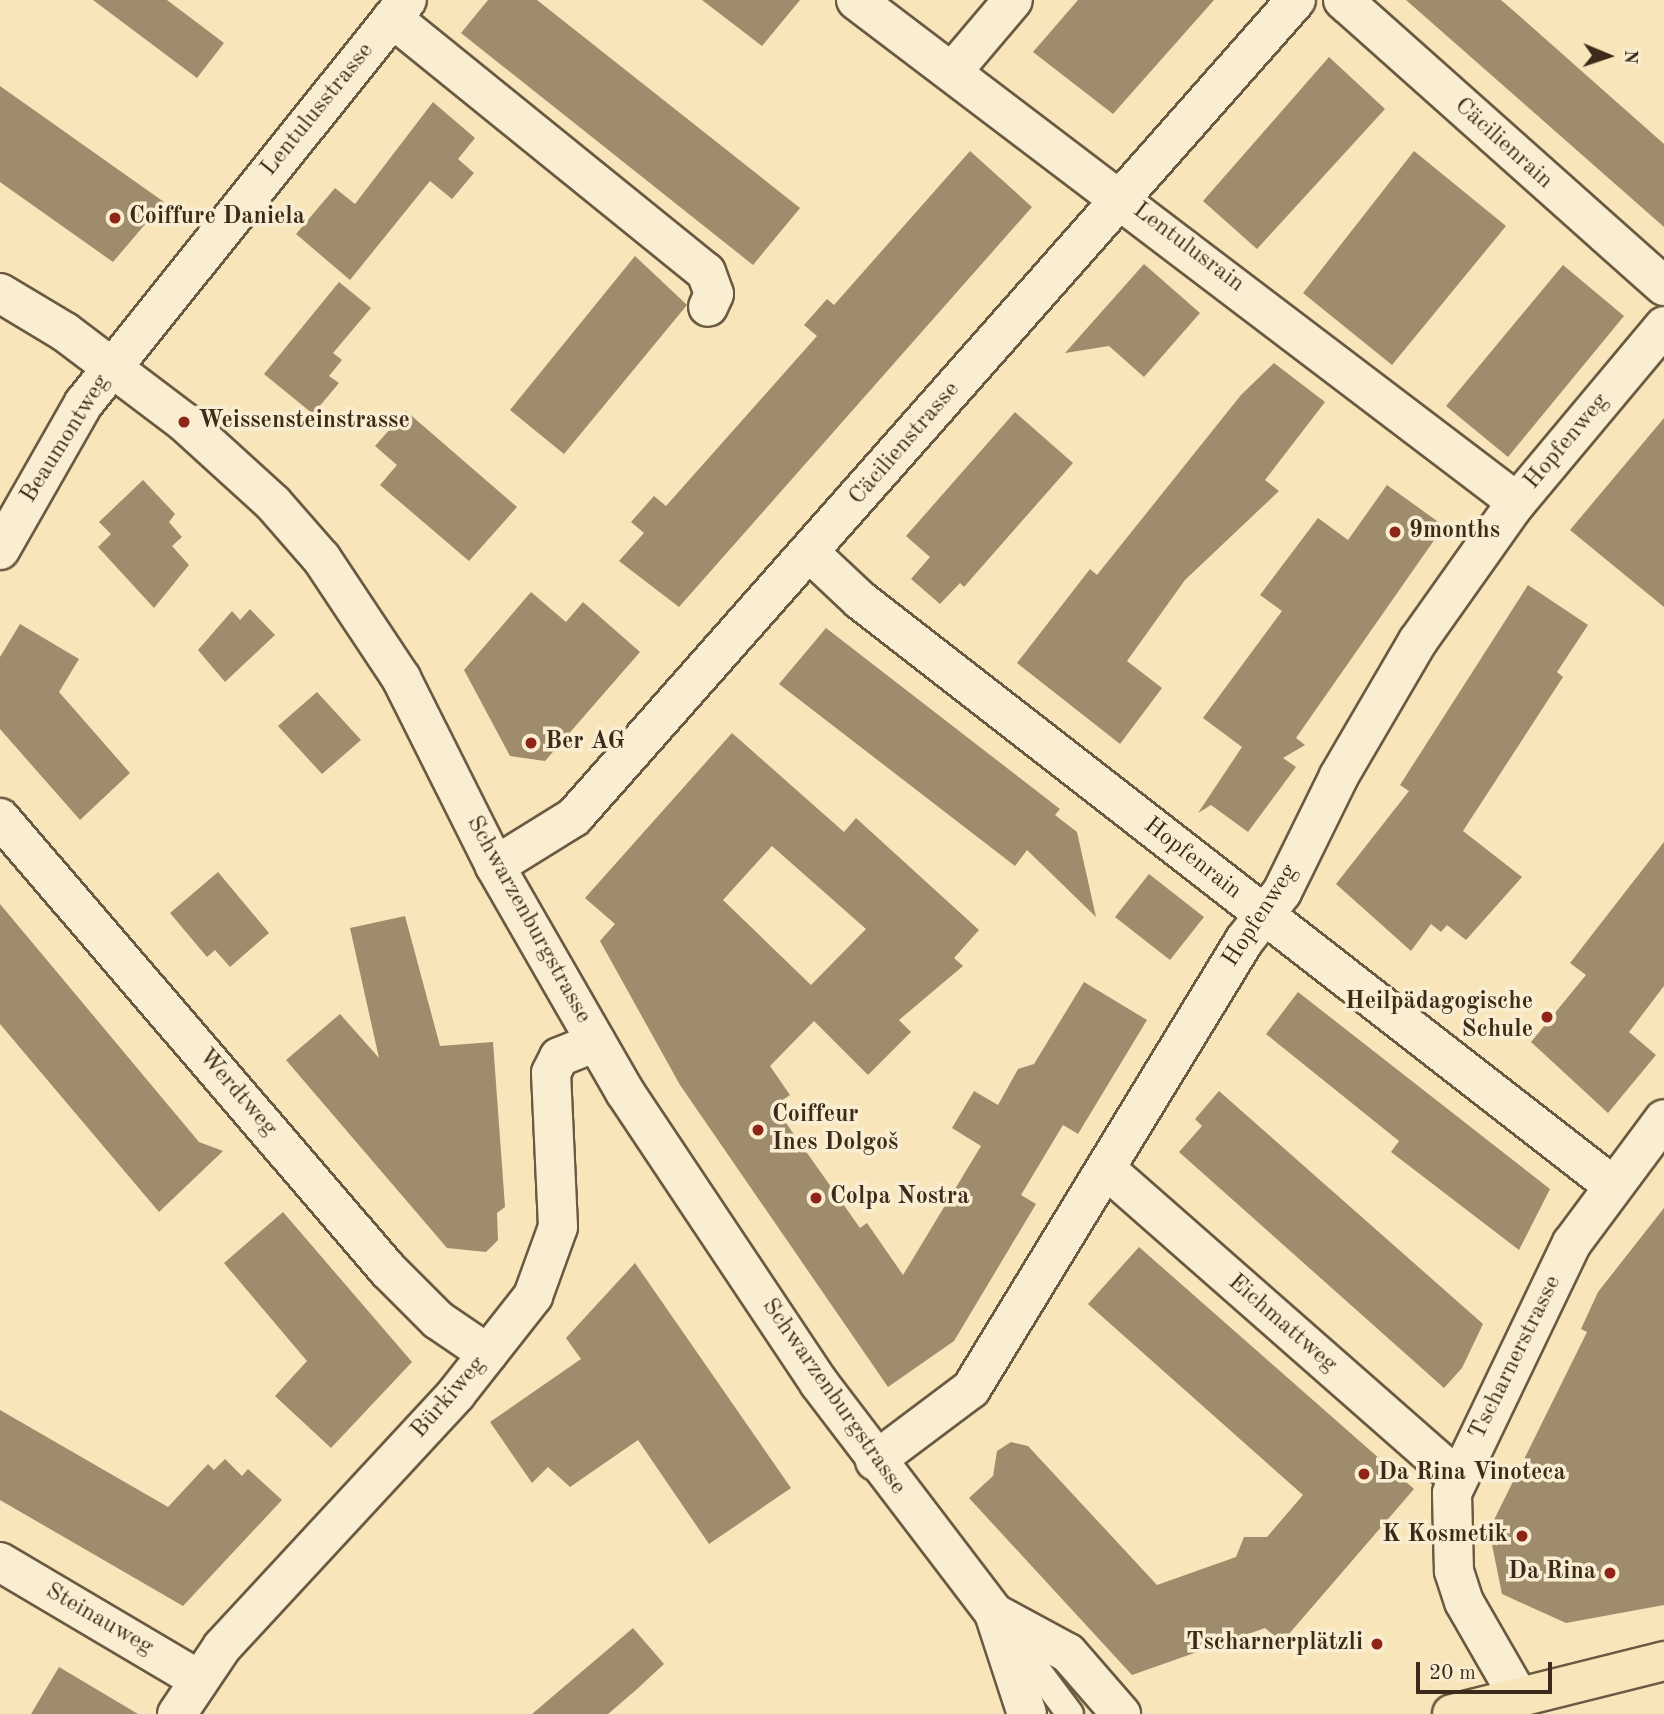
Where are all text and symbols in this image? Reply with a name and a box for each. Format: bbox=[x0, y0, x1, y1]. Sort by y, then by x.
north arrow bbox=[1573, 21, 1643, 91]
street label: Lentulusstrasse bbox=[255, 37, 381, 183]
text: N bbox=[1620, 49, 1639, 64]
street label: Cäcilienrain bbox=[1448, 92, 1558, 196]
street label: Lentulusrain bbox=[1127, 197, 1249, 299]
place label: Coiffure Daniela bbox=[129, 204, 305, 232]
marker: Coiffure Daniela bbox=[107, 210, 123, 226]
street label: Beaumontweg bbox=[15, 369, 117, 509]
street label: Cäcilienstrasse bbox=[844, 376, 966, 512]
street label: Hopfenweg bbox=[1518, 388, 1616, 496]
place label: Weissensteinstrasse bbox=[198, 408, 410, 436]
marker: Weissensteinstrasse bbox=[176, 414, 192, 430]
place label: 9months bbox=[1409, 518, 1500, 546]
marker: 9months bbox=[1387, 524, 1403, 540]
place label: Ber AG bbox=[545, 729, 625, 757]
marker: Ber AG bbox=[523, 735, 539, 751]
street label: Schwarzenburgstrasse bbox=[459, 811, 597, 1029]
street label: Hopfenrain bbox=[1137, 812, 1247, 906]
street label: Hopfenweg bbox=[1217, 859, 1305, 973]
place label: Heilpädagogische Schule bbox=[1345, 989, 1533, 1045]
marker: Heilpädagogische Schule bbox=[1539, 1009, 1555, 1025]
street label: Werdtweg bbox=[191, 1043, 283, 1143]
place label: Coiffeur Ines Dolgoš bbox=[772, 1102, 898, 1158]
marker: Coiffeur Ines Dolgoš bbox=[750, 1122, 766, 1138]
place label: Colpa Nostra bbox=[830, 1184, 969, 1212]
marker: Colpa Nostra bbox=[808, 1190, 824, 1206]
street label: Eichmattweg bbox=[1221, 1269, 1343, 1379]
street label: Tscharnerstrasse bbox=[1464, 1271, 1568, 1445]
street label: Schwarzenburgstrasse bbox=[754, 1293, 912, 1501]
street label: Bürkiweg bbox=[405, 1351, 493, 1445]
place label: Da Rina Vinoteca bbox=[1378, 1460, 1566, 1488]
marker: Da Rina Vinoteca bbox=[1356, 1466, 1372, 1482]
place label: K Kosmetik bbox=[1382, 1522, 1508, 1550]
marker: K Kosmetik bbox=[1514, 1528, 1530, 1544]
place label: Da Rina bbox=[1508, 1559, 1596, 1587]
marker: Da Rina bbox=[1602, 1565, 1618, 1581]
street label: Steinauweg bbox=[40, 1578, 158, 1662]
place label: Tscharnerplätzli bbox=[1186, 1630, 1363, 1658]
marker: Tscharnerplätzli bbox=[1369, 1636, 1385, 1652]
scale bar bbox=[1419, 1648, 1556, 1692]
text: 20 m bbox=[1429, 1663, 1476, 1684]

